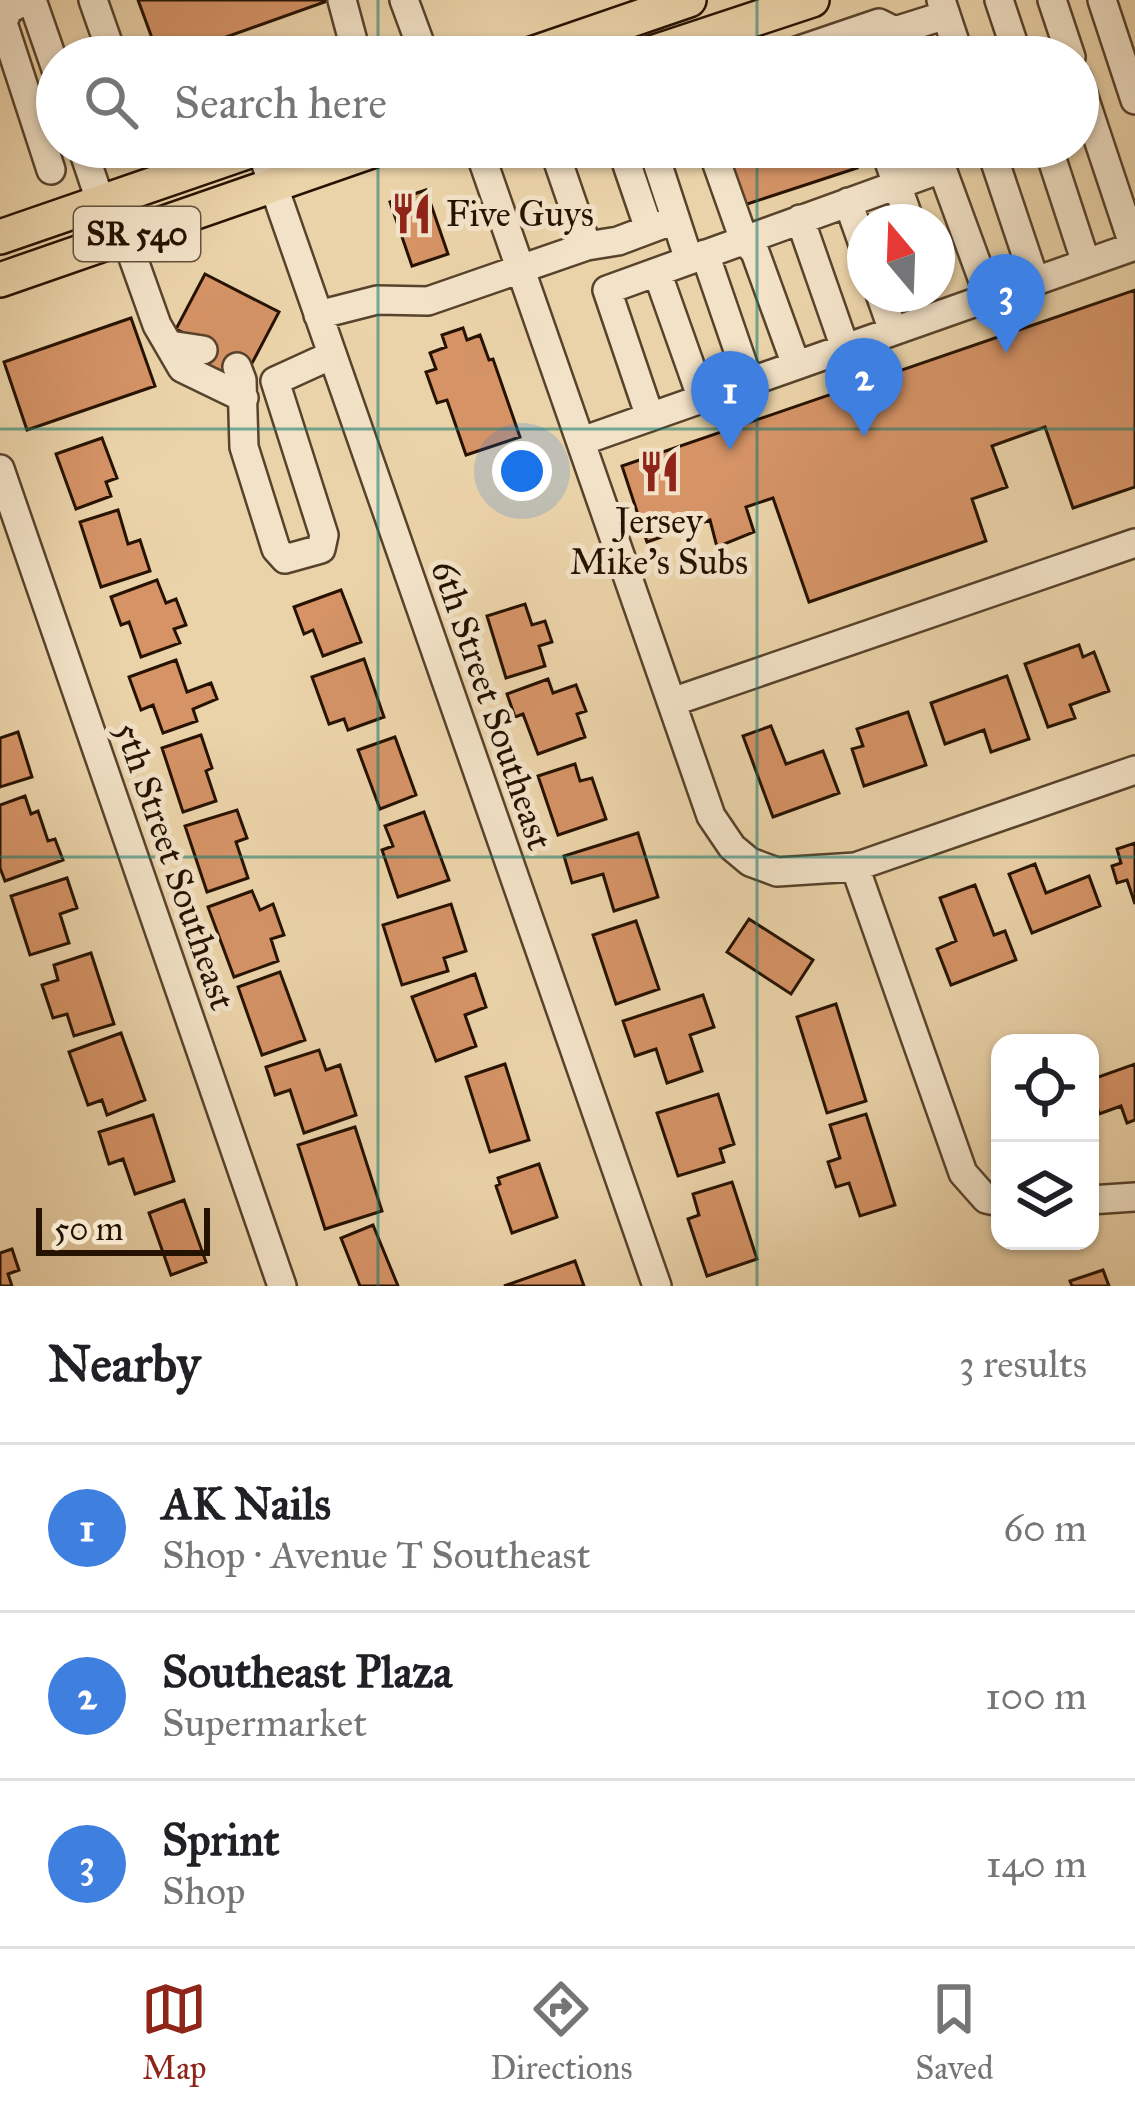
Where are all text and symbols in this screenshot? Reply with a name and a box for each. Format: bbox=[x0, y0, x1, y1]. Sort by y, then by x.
search box bbox=[36, 36, 1099, 168]
icon: search bbox=[78, 69, 144, 135]
text: Search here bbox=[174, 75, 387, 130]
restaurant icon: Five Guys bbox=[389, 191, 435, 237]
place label: Five Guys bbox=[446, 192, 594, 236]
north arrow bbox=[847, 204, 955, 312]
road number: SR 540 bbox=[74, 207, 200, 261]
pin: 3 bbox=[967, 254, 1045, 353]
pin: 2 bbox=[825, 338, 903, 437]
pin: 1 bbox=[691, 351, 769, 450]
your location bbox=[492, 441, 552, 501]
restaurant icon: Jersey Mike's Subs bbox=[636, 448, 682, 494]
place label: Jersey Mike's Subs bbox=[570, 499, 748, 584]
street label: 6th Street Southeast bbox=[422, 555, 562, 856]
street label: 5th Street Southeast bbox=[105, 716, 245, 1016]
map controls bbox=[991, 1034, 1099, 1250]
button: locate bbox=[991, 1034, 1099, 1142]
button: layers bbox=[991, 1142, 1099, 1250]
scale bar bbox=[36, 1202, 210, 1255]
text: 50 m bbox=[54, 1209, 123, 1249]
text: Nearby bbox=[48, 1333, 200, 1395]
text: 3 results bbox=[959, 1340, 1087, 1388]
text: AK Nails bbox=[162, 1476, 331, 1531]
text: 1 bbox=[79, 1504, 95, 1552]
text: 60 m bbox=[1003, 1504, 1087, 1552]
text: Shop · Avenue T Southeast bbox=[162, 1531, 591, 1579]
text: Southeast Plaza bbox=[162, 1644, 452, 1699]
text: 2 bbox=[77, 1672, 97, 1720]
text: 100 m bbox=[985, 1672, 1087, 1720]
text: Supermarket bbox=[162, 1699, 367, 1747]
text: Sprint bbox=[162, 1812, 280, 1867]
text: 3 bbox=[79, 1840, 95, 1888]
text: 140 m bbox=[986, 1840, 1087, 1888]
text: Shop bbox=[162, 1867, 245, 1915]
tab: Map bbox=[141, 1976, 207, 2088]
tab: Directions bbox=[490, 1976, 632, 2088]
tab: Saved bbox=[915, 1976, 994, 2088]

